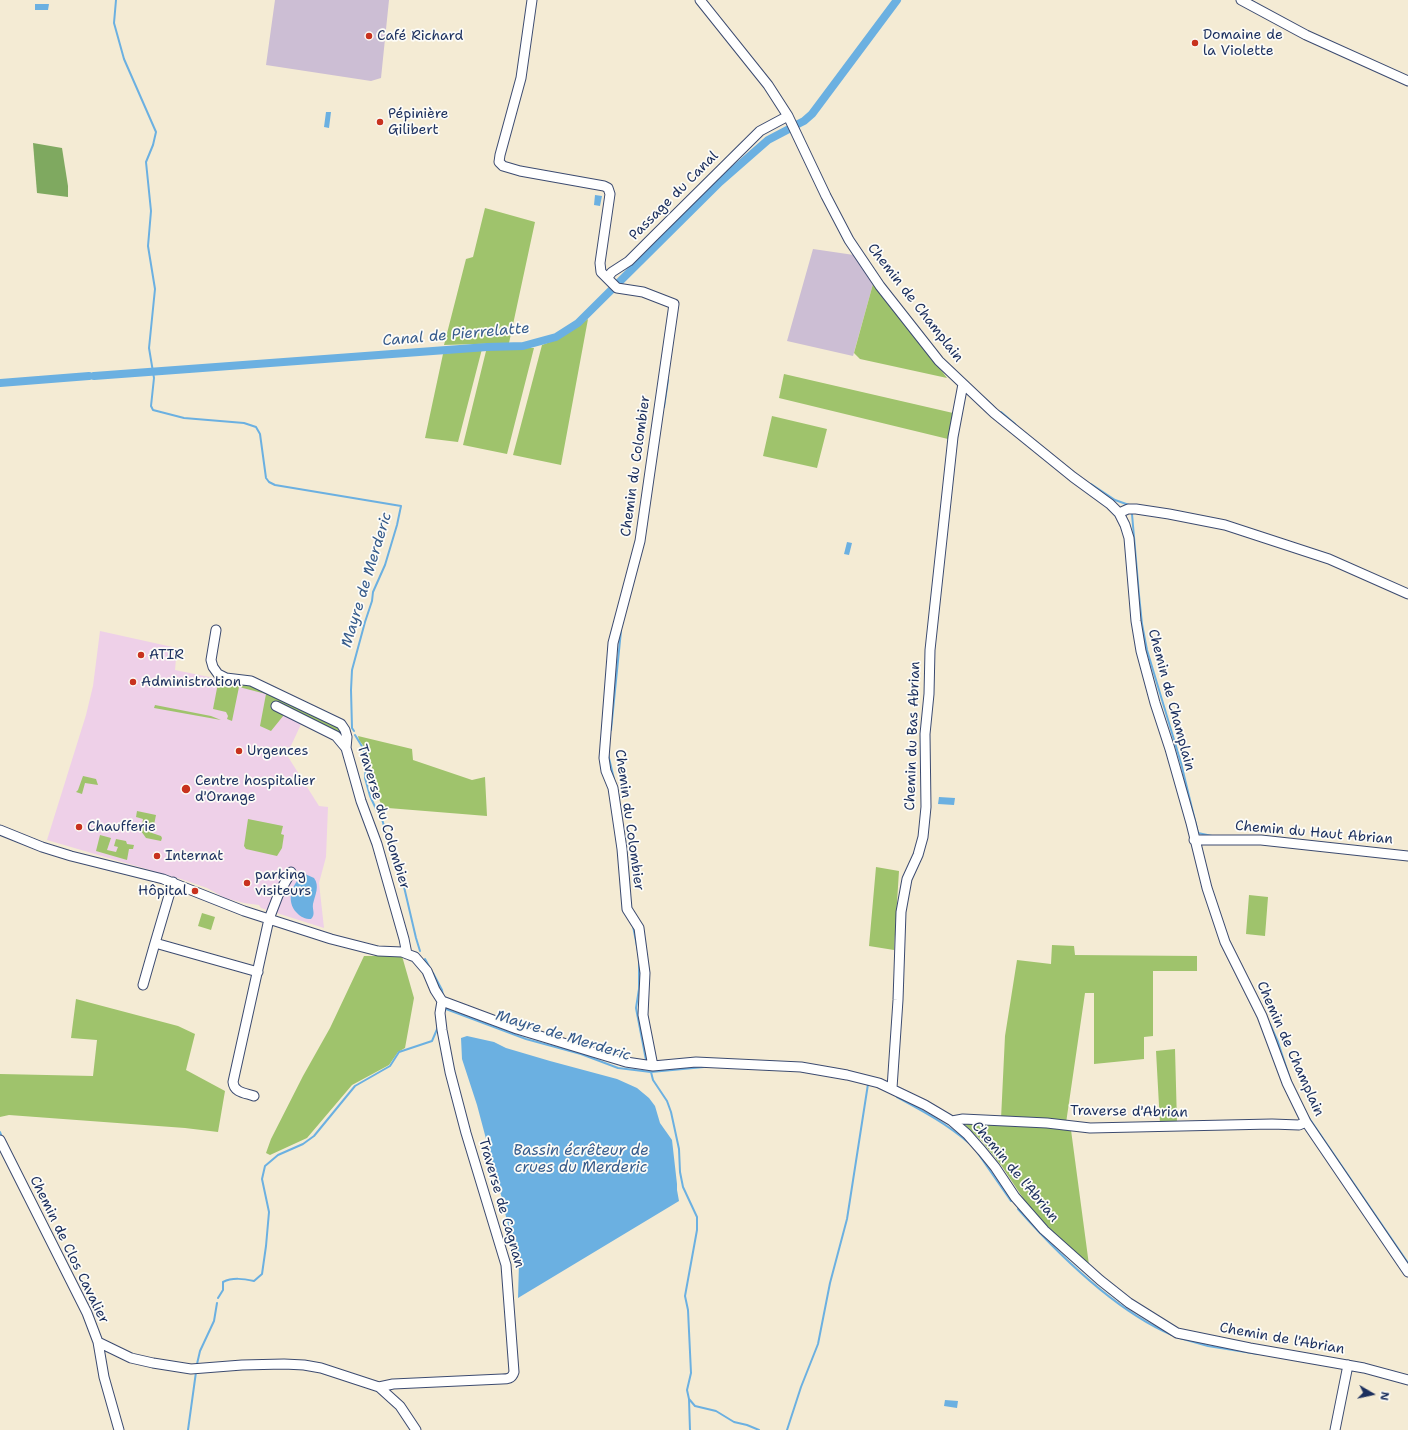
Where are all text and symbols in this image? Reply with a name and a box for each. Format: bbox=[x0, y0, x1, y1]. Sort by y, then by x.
place label: Domaine de la Violette bbox=[1203, 27, 1283, 60]
place label: Café Richard bbox=[377, 28, 463, 44]
marker: Café Richard bbox=[364, 31, 374, 41]
marker: Domaine de la Violette bbox=[1190, 38, 1200, 48]
place label: Pépinière Gilibert bbox=[388, 106, 449, 138]
marker: Pépinière Gilibert bbox=[375, 117, 385, 127]
street label: Passage du Canal bbox=[626, 148, 722, 244]
street label: Chemin de Champlain bbox=[863, 240, 967, 366]
water label: Canal de Pierrelatte bbox=[382, 320, 530, 350]
street label: Chemin du Colombier bbox=[618, 394, 654, 538]
water label: Mayre de Merderic bbox=[338, 510, 396, 650]
street label: Chemin de Champlain bbox=[1144, 627, 1198, 773]
place label: ATIR bbox=[149, 647, 184, 663]
marker: ATIR bbox=[136, 650, 146, 660]
street label: Chemin du Bas Abrian bbox=[902, 661, 924, 811]
place label: Administration bbox=[141, 674, 241, 690]
marker: Administration bbox=[128, 677, 138, 687]
place label: Urgences bbox=[247, 743, 308, 759]
street label: Traverse du Colombier bbox=[353, 743, 413, 891]
marker: Urgences bbox=[234, 746, 244, 756]
street label: Chemin du Colombier bbox=[611, 748, 647, 892]
place label: Centre hospitalier d'Orange bbox=[195, 773, 316, 806]
marker: Centre hospitalier d'Orange bbox=[180, 783, 192, 795]
street label: Chemin du Haut Abrian bbox=[1234, 818, 1394, 848]
place label: Chaufferie bbox=[87, 819, 156, 835]
marker: Chaufferie bbox=[74, 822, 84, 832]
place label: Internat bbox=[165, 848, 223, 864]
marker: Internat bbox=[152, 851, 162, 861]
place label: parking visiteurs bbox=[255, 867, 311, 900]
marker: parking visiteurs bbox=[242, 878, 252, 888]
place label: Hôpital bbox=[138, 883, 187, 899]
marker: Hôpital bbox=[190, 886, 200, 896]
street label: Chemin de Champlain bbox=[1253, 979, 1327, 1119]
water label: Mayre de Merderic bbox=[493, 1007, 633, 1065]
street label: Traverse d'Abrian bbox=[1070, 1103, 1188, 1121]
street label: Chemin de l'Abrian bbox=[968, 1118, 1062, 1226]
street label: Traverse de Cagnan bbox=[474, 1136, 528, 1270]
water label: Bassin écrêteur de crues du Merderic bbox=[513, 1142, 649, 1177]
street label: Chemin de Clos Cavalier bbox=[26, 1173, 112, 1327]
street label: Chemin de l'Abrian bbox=[1218, 1320, 1346, 1358]
north arrow bbox=[1352, 1374, 1392, 1414]
text: N bbox=[1376, 1390, 1392, 1401]

